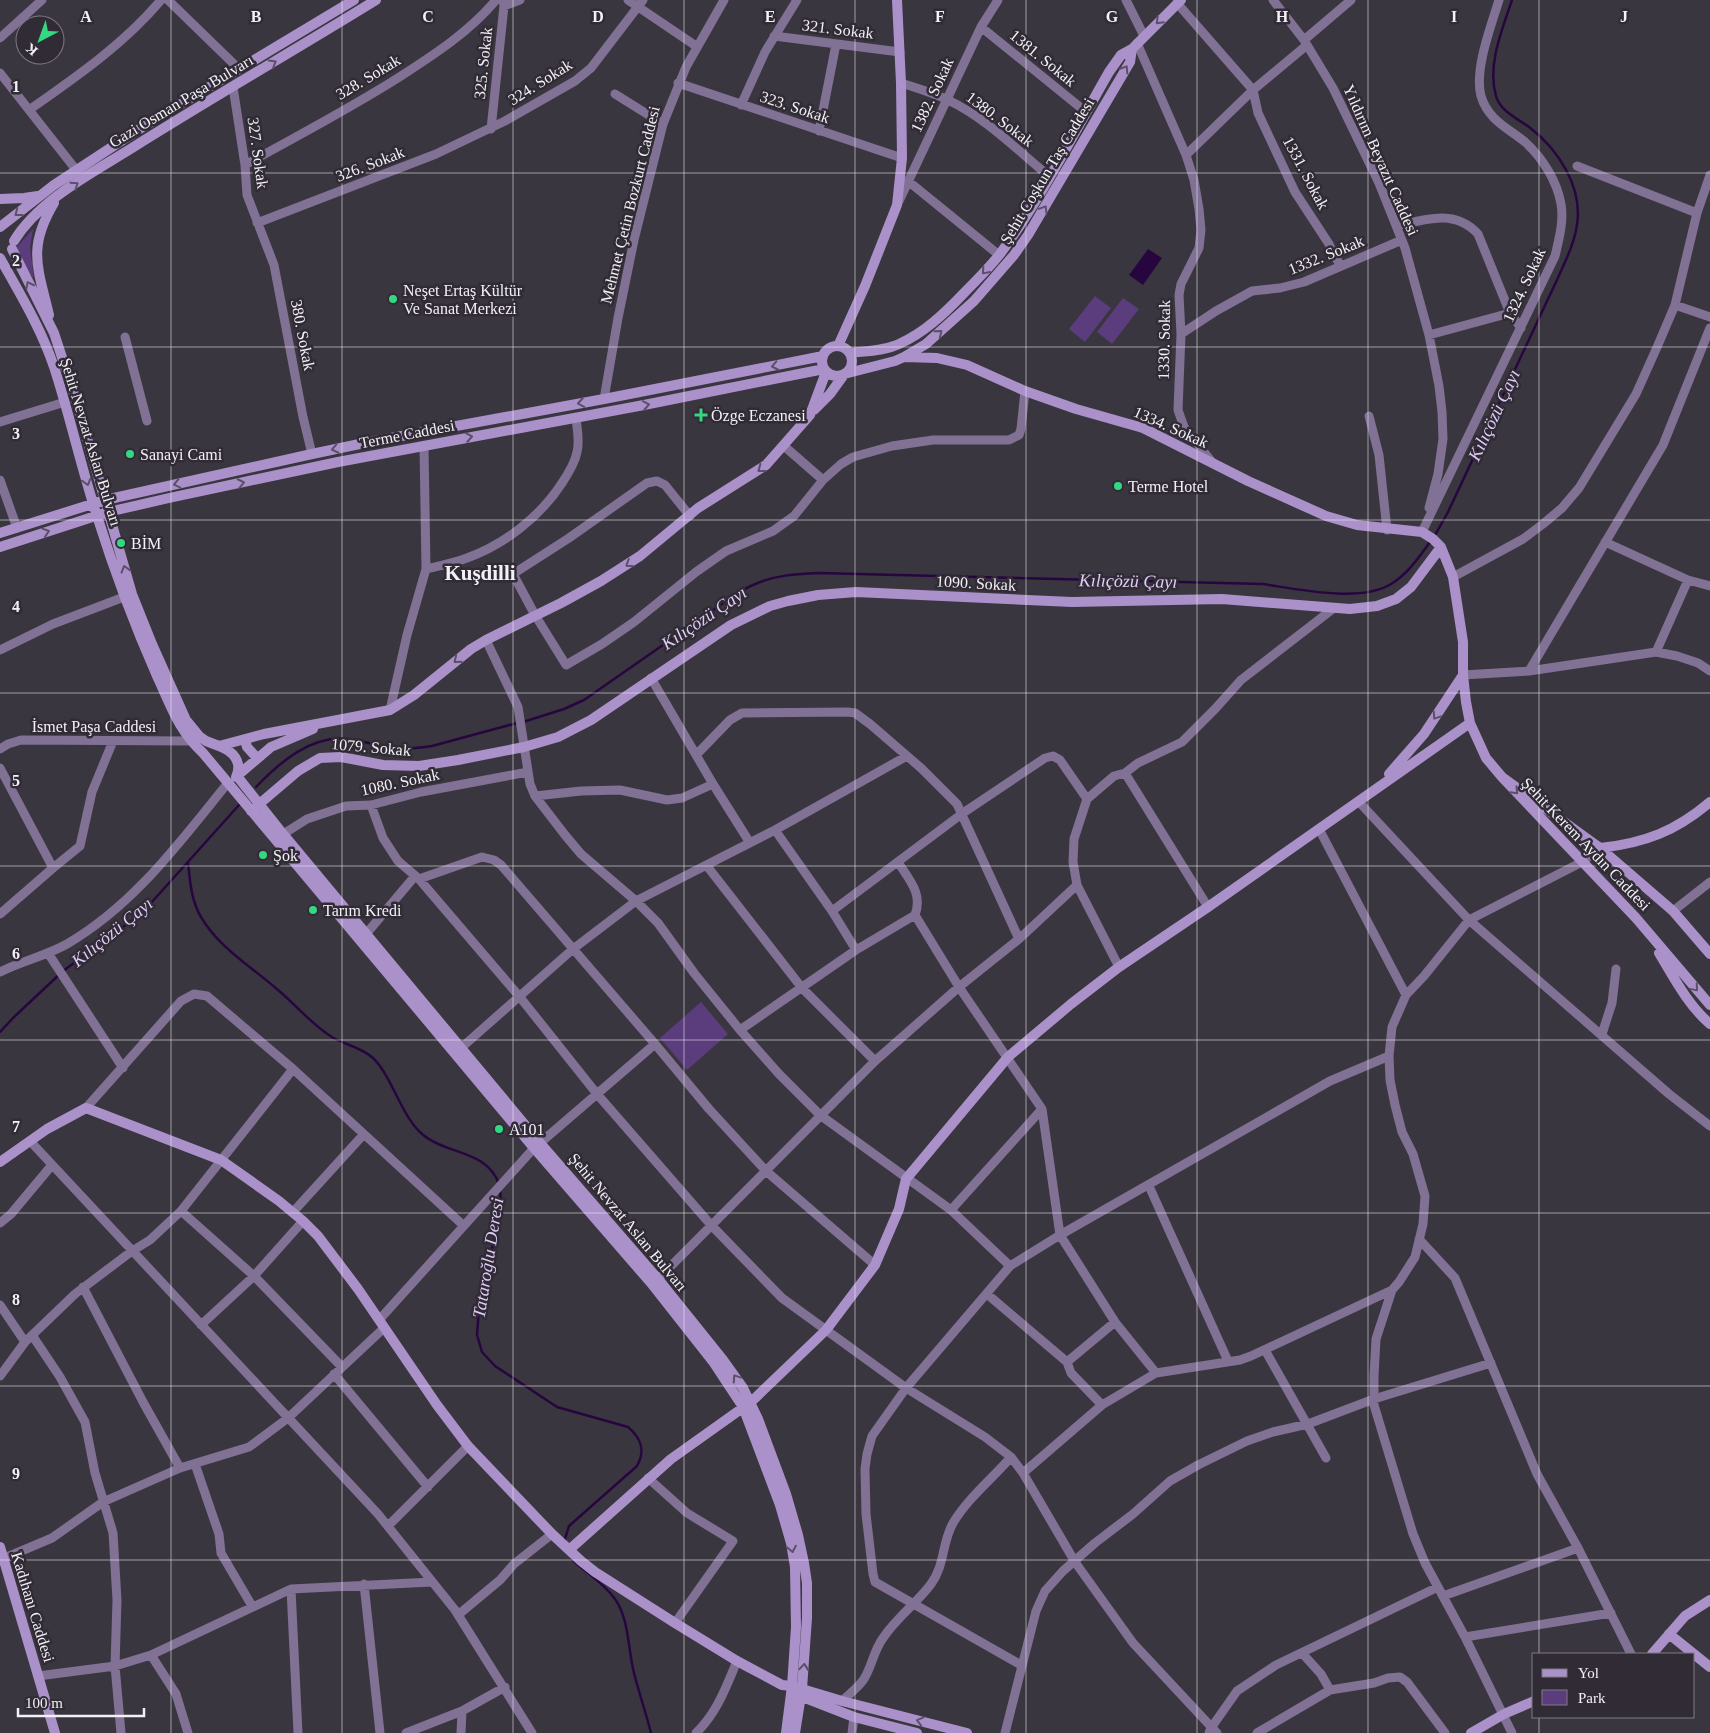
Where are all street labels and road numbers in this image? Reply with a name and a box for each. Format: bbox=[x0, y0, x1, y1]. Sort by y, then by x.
street label: 321. Sokak bbox=[801, 16, 875, 42]
street label: 325. Sokak bbox=[471, 26, 495, 100]
street label: 1381. Sokak bbox=[1007, 26, 1079, 90]
street label: Gazi Osman Paşa Bulvarı bbox=[106, 51, 257, 152]
street label: 328. Sokak bbox=[333, 51, 403, 103]
street label: 1382. Sokak bbox=[907, 55, 957, 135]
street label: 324. Sokak bbox=[505, 56, 575, 108]
street label: Yıldırım Beyazıt Caddesi bbox=[1339, 82, 1422, 239]
street label: 323. Sokak bbox=[758, 88, 832, 126]
street label: 1380. Sokak bbox=[963, 88, 1037, 150]
street label: Şehit Coşkun Taş Caddesi bbox=[997, 95, 1098, 247]
street label: Mehmet Çetin Bozkurt Caddesi bbox=[597, 104, 664, 306]
street label: 327. Sokak bbox=[245, 116, 271, 190]
street label: 1331. Sokak bbox=[1280, 134, 1332, 212]
street label: 326. Sokak bbox=[333, 143, 407, 185]
street label: 1332. Sokak bbox=[1286, 232, 1366, 278]
street label: 1324. Sokak bbox=[1499, 245, 1549, 325]
street label: 380. Sokak bbox=[288, 298, 318, 372]
street label: 1330. Sokak bbox=[1155, 300, 1173, 380]
street label: Şehit Nevzat Aslan Bulvarı bbox=[56, 356, 125, 529]
street label: 1334. Sokak bbox=[1131, 403, 1211, 451]
street label: Terme Caddesi bbox=[358, 416, 456, 452]
street label: 1090. Sokak bbox=[936, 572, 1016, 594]
street label: İsmet Paşa Caddesi bbox=[32, 718, 157, 736]
street label: 1079. Sokak bbox=[330, 735, 412, 759]
street label: 1080. Sokak bbox=[359, 765, 441, 799]
street label: Şehit Kerem Aydın Caddesi bbox=[1517, 774, 1654, 915]
street label: Şehit Nevzat Aslan Bulvarı bbox=[565, 1150, 691, 1295]
street label: Kadıhanı Caddesi bbox=[8, 1550, 58, 1665]

